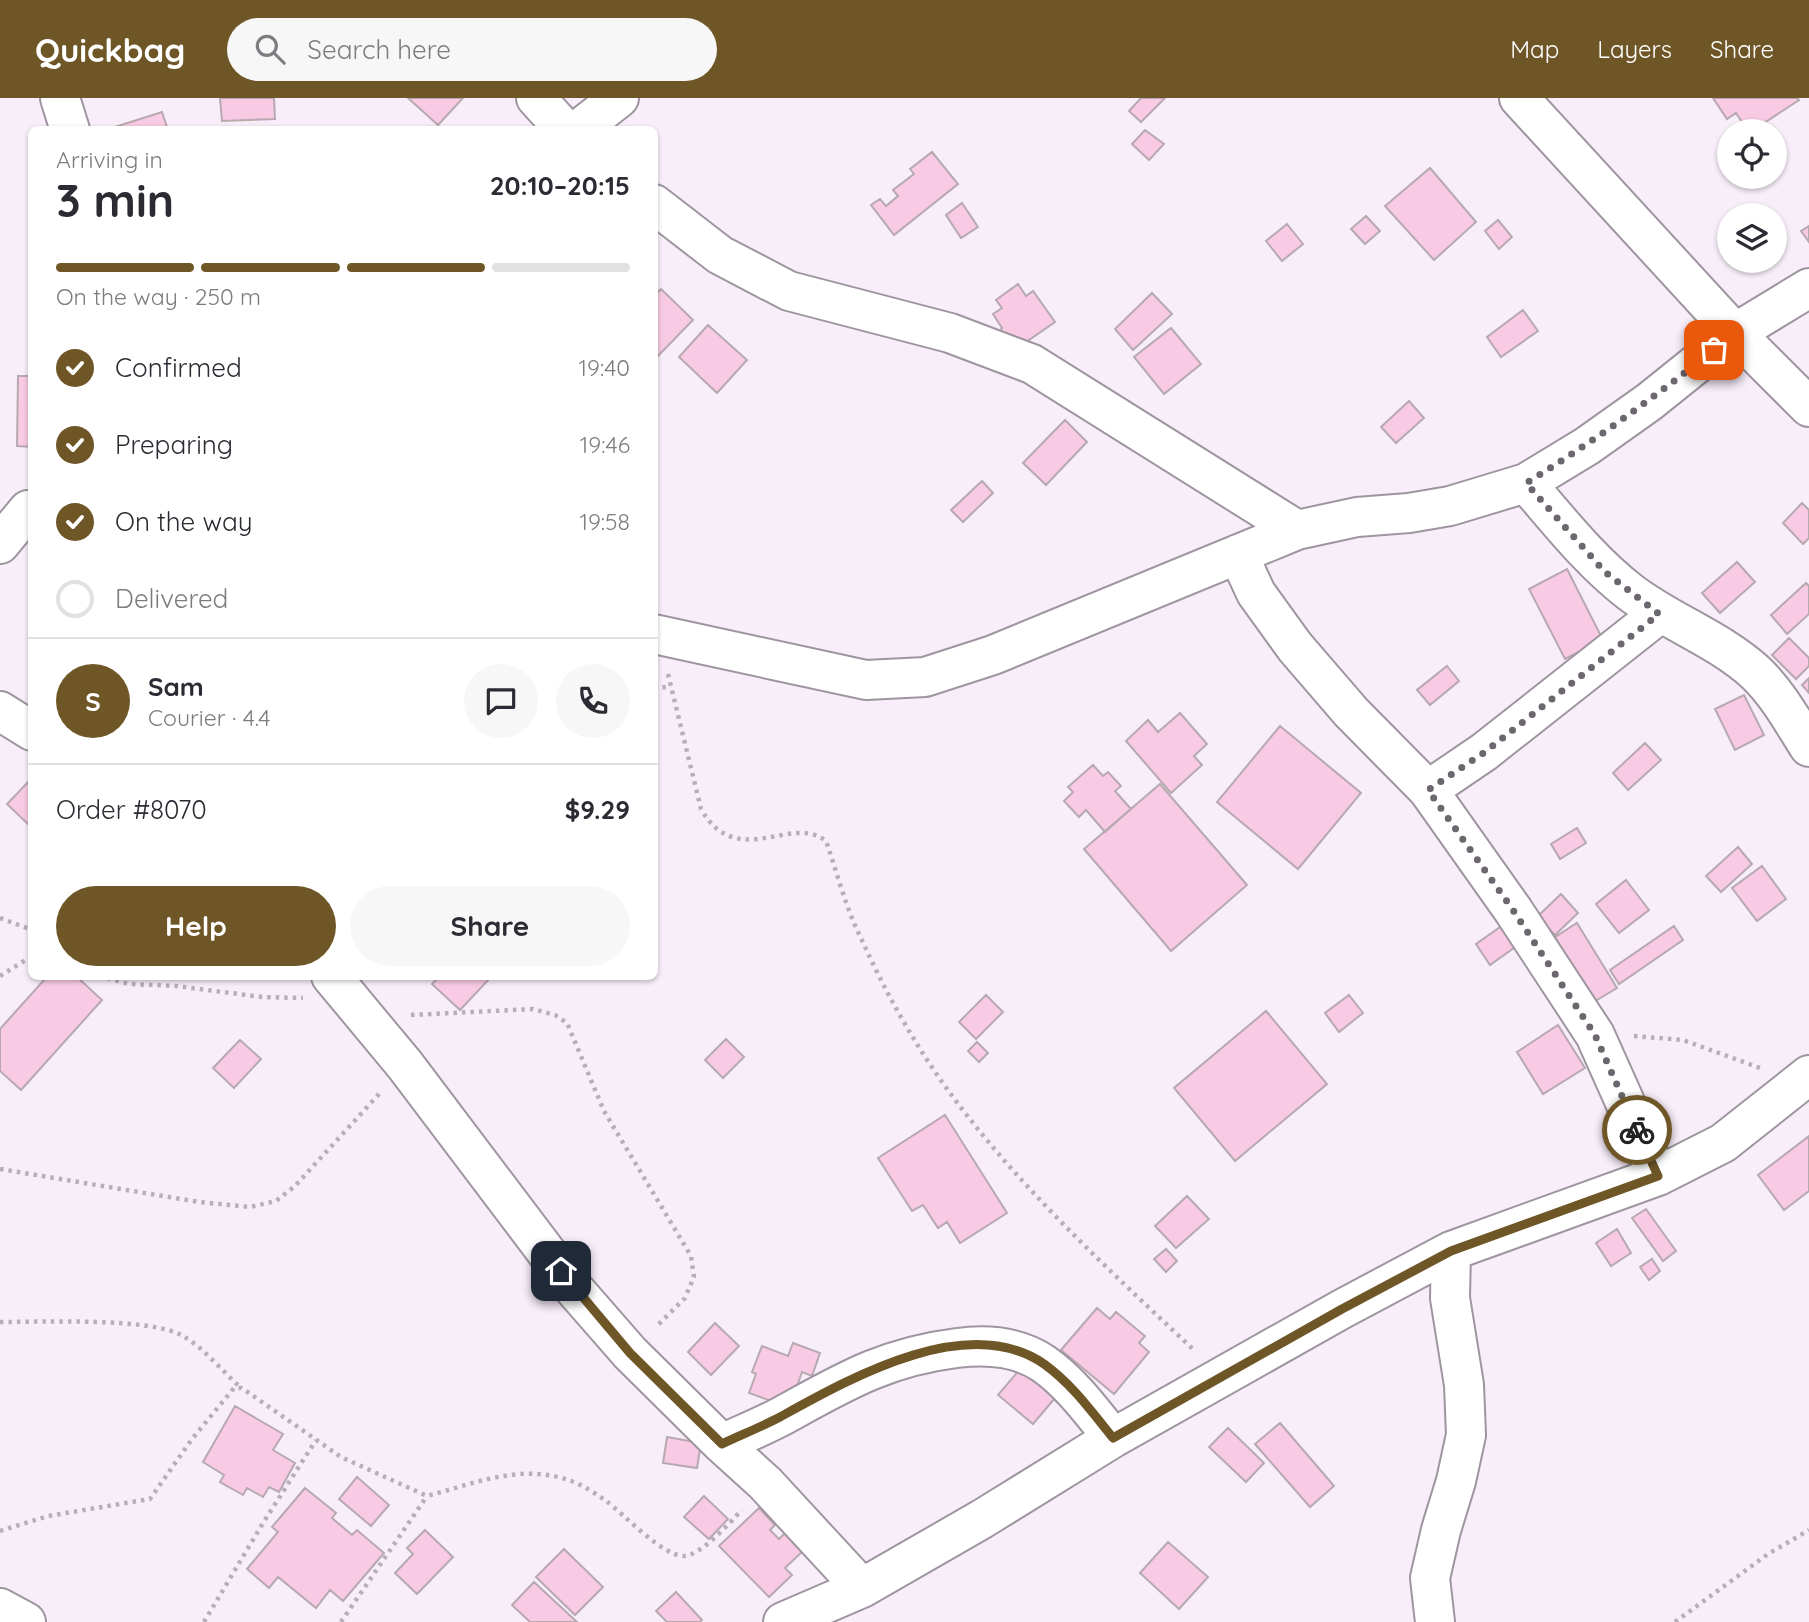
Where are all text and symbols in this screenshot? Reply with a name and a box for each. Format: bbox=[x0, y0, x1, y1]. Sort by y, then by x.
search box bbox=[227, 18, 717, 81]
text: Quickbag bbox=[35, 29, 185, 70]
icon: search bbox=[251, 30, 289, 68]
text: Search here bbox=[307, 33, 451, 66]
text: Map bbox=[1510, 34, 1559, 64]
text: Layers bbox=[1597, 34, 1672, 64]
text: Share bbox=[1710, 34, 1774, 64]
map controls bbox=[1717, 119, 1787, 273]
button: locate bbox=[1717, 119, 1787, 189]
text: Arriving in bbox=[56, 145, 163, 174]
text: 20:10–20:15 bbox=[490, 169, 630, 202]
text: 3 min bbox=[56, 171, 174, 229]
button: layers bbox=[1717, 203, 1787, 273]
text: On the way · 250 m bbox=[56, 282, 261, 311]
pin bbox=[1684, 320, 1744, 380]
icon: bag bbox=[1695, 331, 1733, 369]
icon: check bbox=[56, 349, 94, 387]
text: Confirmed bbox=[115, 351, 242, 384]
text: 19:40 bbox=[579, 353, 630, 382]
icon: check bbox=[56, 426, 94, 464]
text: Preparing bbox=[115, 428, 233, 461]
text: 19:46 bbox=[580, 430, 630, 459]
icon: check bbox=[56, 503, 94, 541]
text: On the way bbox=[115, 505, 253, 538]
text: 19:58 bbox=[579, 507, 630, 536]
text: Delivered bbox=[115, 582, 228, 615]
button: chat bbox=[464, 664, 538, 738]
button: phone bbox=[556, 664, 630, 738]
text: Sam bbox=[148, 670, 204, 703]
text: S bbox=[85, 685, 101, 718]
text: Courier · 4.4 bbox=[148, 703, 270, 732]
text: Order #8070 bbox=[56, 793, 207, 826]
text: $9.29 bbox=[565, 793, 630, 826]
button: Help bbox=[56, 886, 336, 966]
button: Share bbox=[350, 886, 630, 966]
courier bbox=[1602, 1095, 1672, 1165]
icon: bike bbox=[1618, 1111, 1656, 1149]
pin bbox=[531, 1241, 591, 1301]
icon: home bbox=[542, 1252, 580, 1290]

